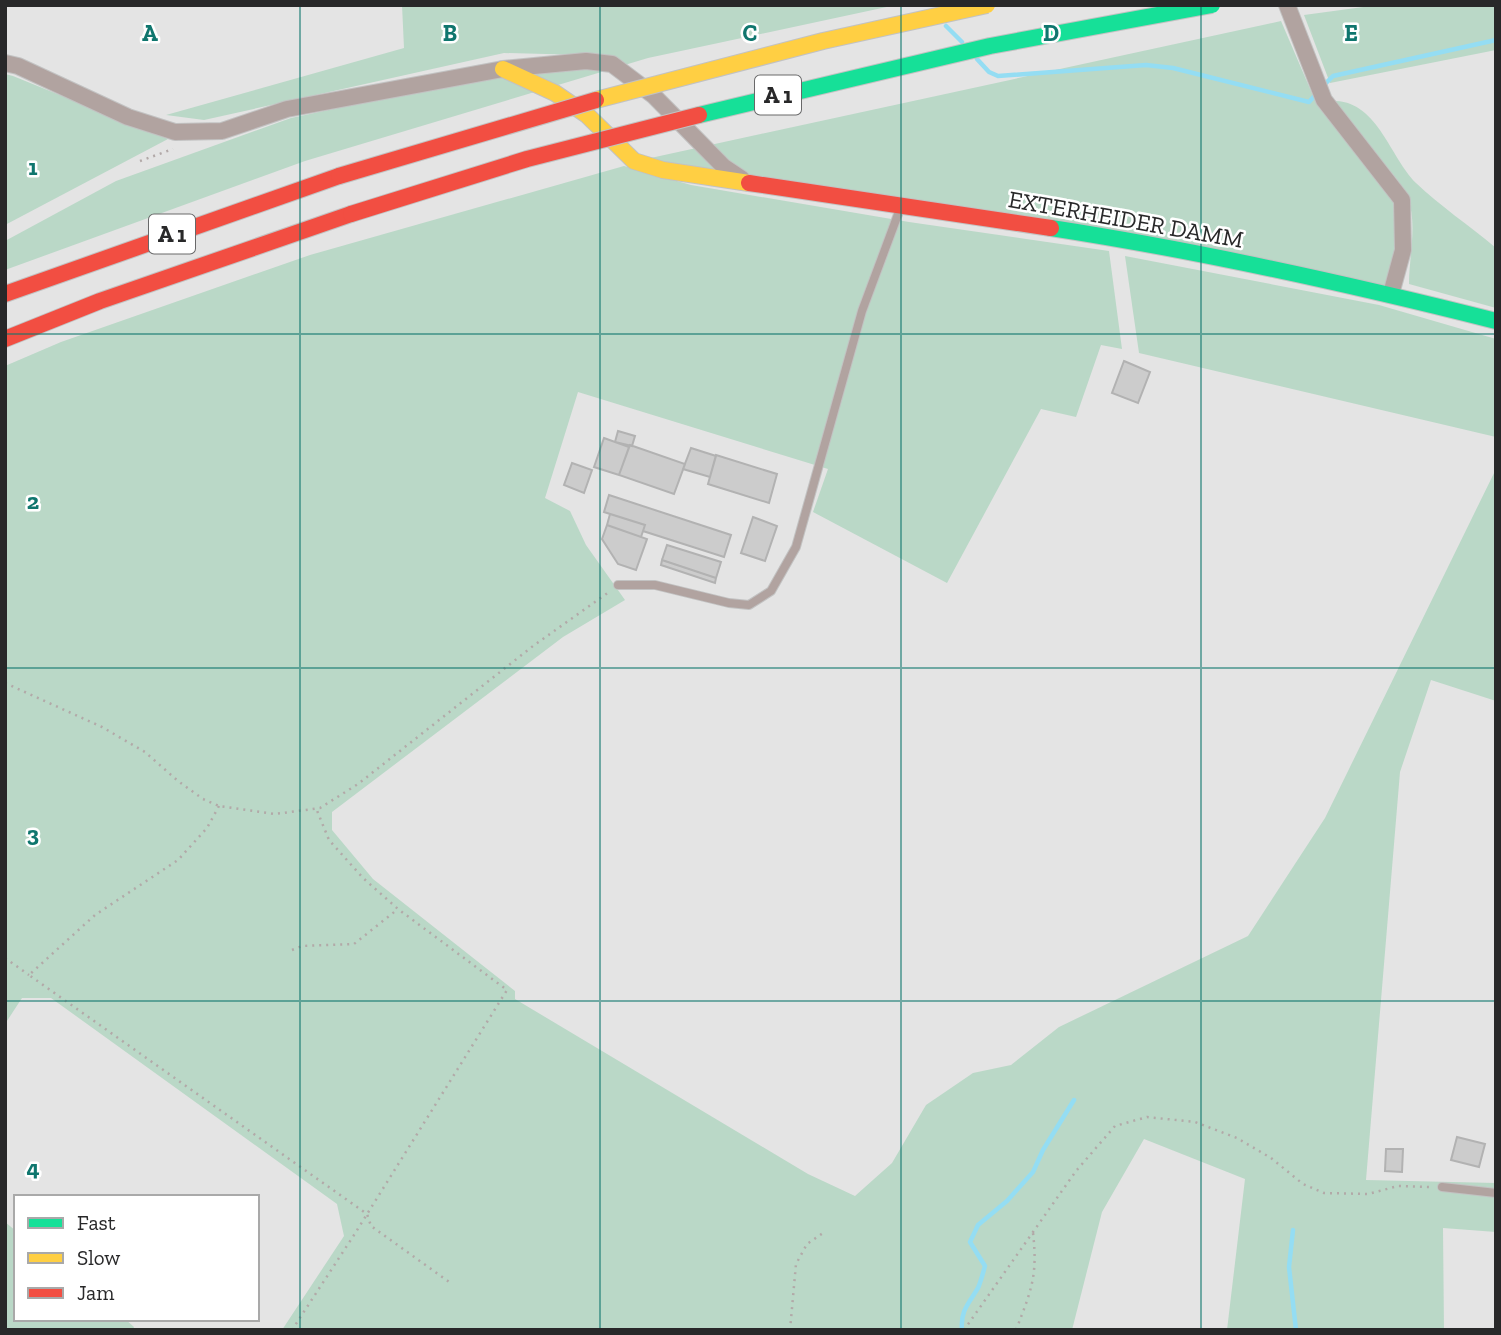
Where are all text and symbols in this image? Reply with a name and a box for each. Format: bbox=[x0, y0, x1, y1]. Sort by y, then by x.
text: A bbox=[142, 19, 158, 47]
text: B bbox=[443, 19, 457, 47]
text: C bbox=[743, 19, 757, 47]
text: D bbox=[1043, 19, 1059, 47]
text: E bbox=[1344, 19, 1358, 47]
road number: A 1 bbox=[755, 76, 801, 114]
text: 1 bbox=[28, 153, 38, 181]
street label: EXTERHEIDER DAMM bbox=[1006, 184, 1246, 254]
road number: A 1 bbox=[149, 215, 195, 254]
text: 2 bbox=[27, 487, 39, 515]
text: 3 bbox=[27, 820, 39, 848]
text: 4 bbox=[26, 1154, 40, 1182]
legend bbox=[14, 1195, 259, 1321]
text: Fast bbox=[77, 1210, 116, 1235]
text: Slow bbox=[77, 1245, 120, 1270]
text: Jam bbox=[77, 1280, 114, 1305]

